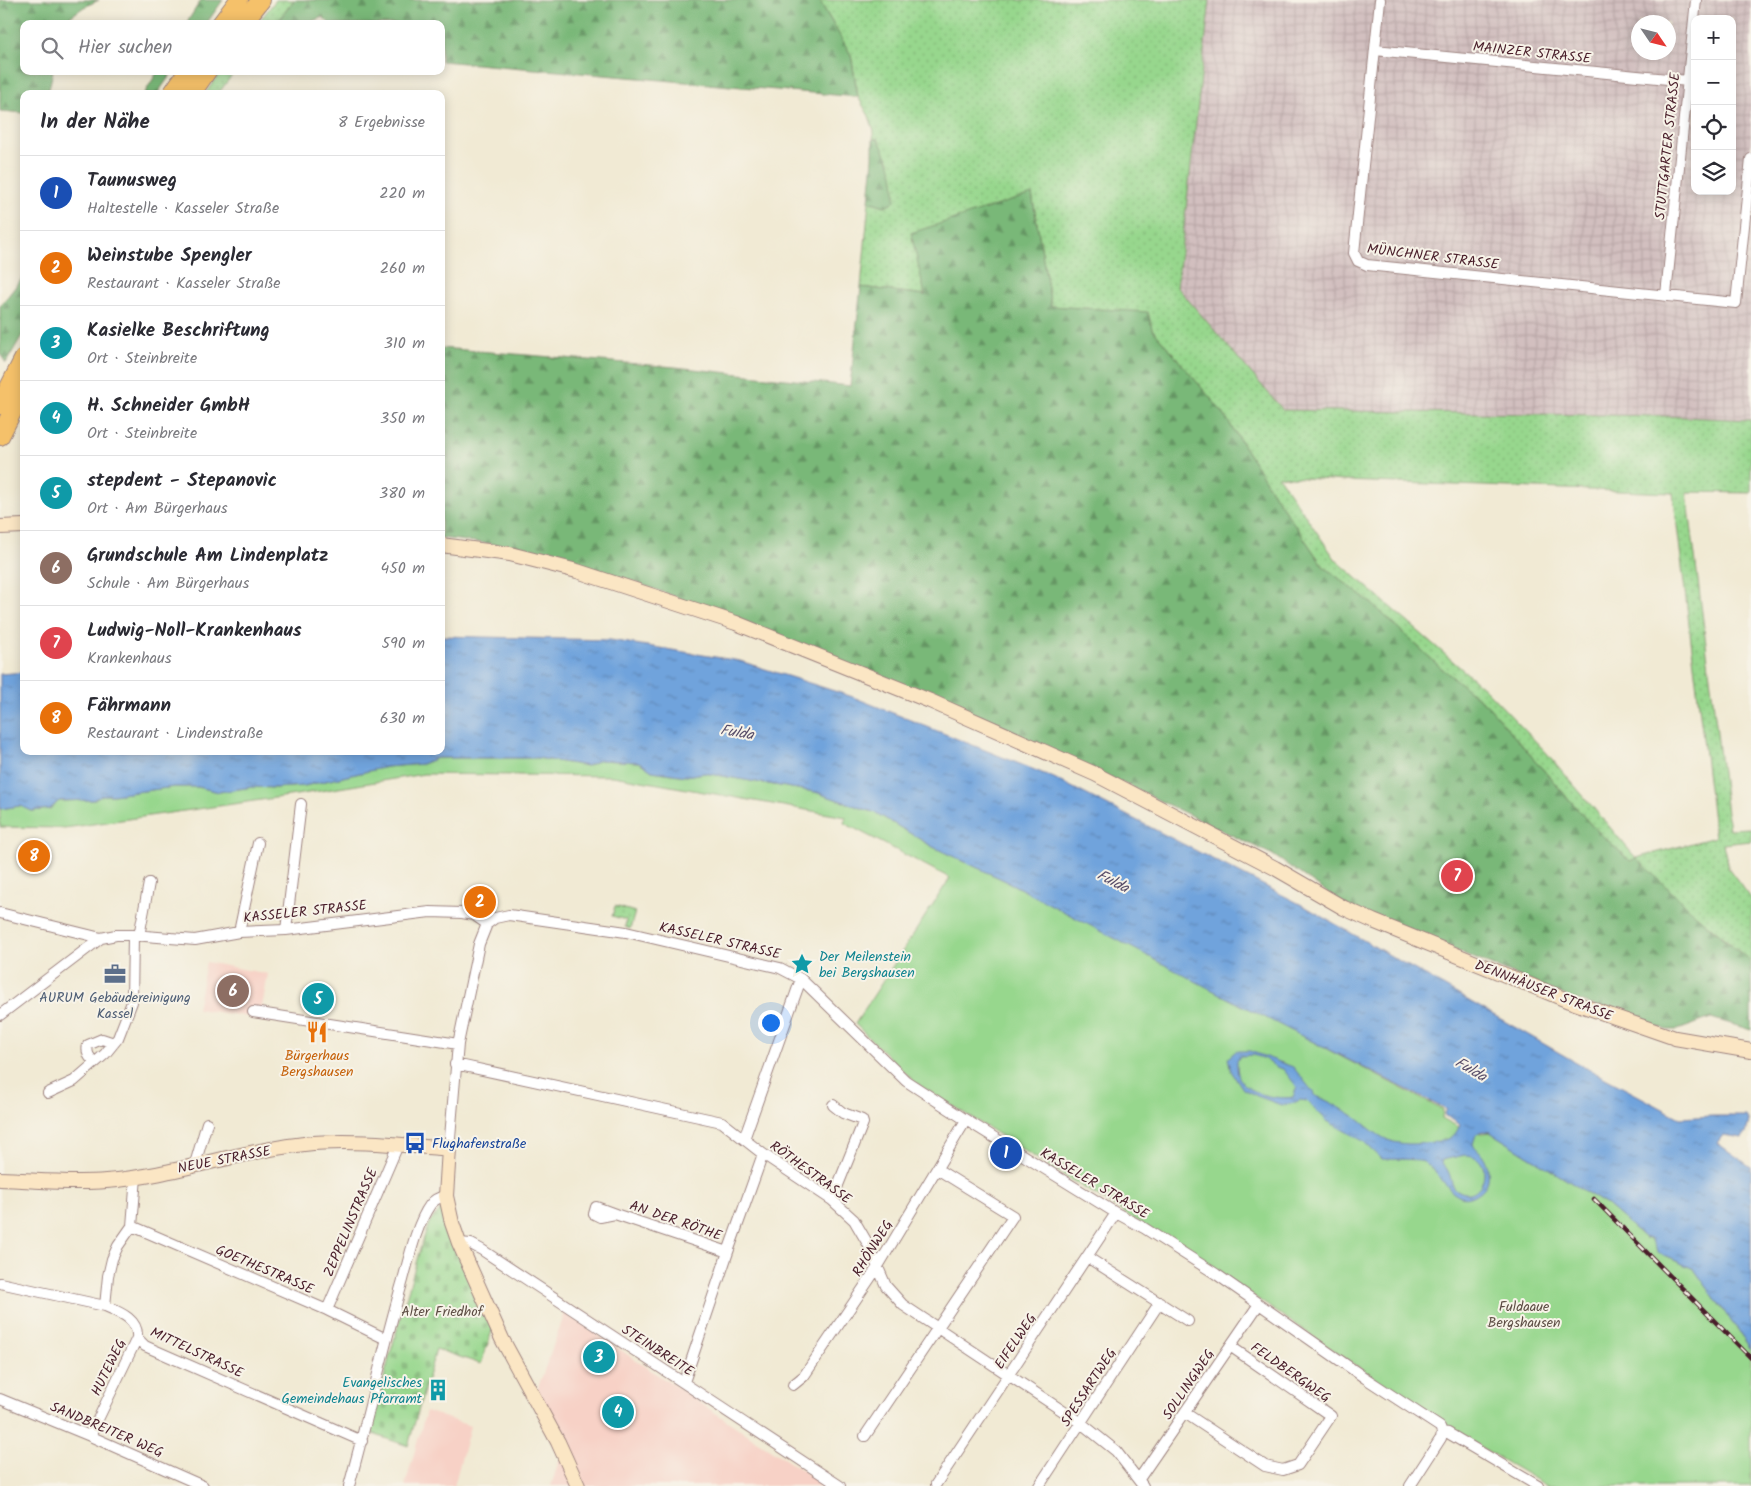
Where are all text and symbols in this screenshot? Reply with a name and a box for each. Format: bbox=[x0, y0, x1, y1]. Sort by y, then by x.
north arrow bbox=[1631, 15, 1676, 60]
map controls bbox=[1691, 15, 1736, 195]
button: + bbox=[1691, 15, 1736, 60]
search box bbox=[20, 20, 445, 75]
text: Hier suchen bbox=[78, 33, 172, 63]
icon: search bbox=[38, 34, 66, 62]
street label: MAINZER STRASSE bbox=[1472, 36, 1593, 70]
button: − bbox=[1691, 60, 1736, 105]
street label: STUTTGARTER STRASSE bbox=[1649, 71, 1687, 221]
button: locate bbox=[1691, 105, 1736, 150]
text: In der Nähe bbox=[40, 106, 150, 139]
text: 8 Ergebnisse bbox=[338, 110, 425, 135]
button: layers bbox=[1691, 150, 1736, 195]
text: Taunusweg bbox=[87, 166, 177, 196]
text: 1 bbox=[54, 181, 58, 206]
text: 220 m bbox=[379, 181, 425, 206]
text: Haltestelle · Kasseler Straße bbox=[87, 196, 279, 221]
street label: MÜNCHNER STRASSE bbox=[1366, 238, 1501, 276]
text: Weinstube Spengler bbox=[87, 241, 252, 271]
text: 2 bbox=[51, 256, 61, 281]
text: 260 m bbox=[380, 256, 425, 281]
text: Restaurant · Kasseler Straße bbox=[87, 271, 281, 296]
text: Kasielke Beschriftung bbox=[87, 316, 270, 346]
text: 3 bbox=[52, 331, 60, 356]
text: 310 m bbox=[384, 331, 425, 356]
text: Ort · Steinbreite bbox=[87, 346, 197, 371]
text: H. Schneider GmbH bbox=[87, 391, 250, 421]
text: 4 bbox=[52, 406, 60, 431]
text: 350 m bbox=[380, 406, 425, 431]
text: Ort · Steinbreite bbox=[87, 421, 197, 446]
text: stepdent - Stepanovic bbox=[87, 466, 277, 496]
text: 5 bbox=[52, 481, 60, 506]
text: 380 m bbox=[379, 481, 425, 506]
text: Ort · Am Bürgerhaus bbox=[87, 496, 228, 521]
text: Grundschule Am Lindenplatz bbox=[87, 541, 328, 571]
text: 6 bbox=[52, 556, 60, 581]
text: 450 m bbox=[380, 556, 425, 581]
text: Schule · Am Bürgerhaus bbox=[87, 571, 249, 596]
text: Ludwig-Noll-Krankenhaus bbox=[87, 616, 302, 646]
text: 7 bbox=[52, 631, 60, 656]
text: 590 m bbox=[381, 631, 425, 656]
text: Krankenhaus bbox=[87, 646, 172, 671]
text: Fährmann bbox=[87, 691, 171, 721]
text: 8 bbox=[51, 706, 61, 731]
text: 630 m bbox=[380, 706, 425, 731]
water label: Fulda bbox=[719, 719, 756, 748]
text: Restaurant · Lindenstraße bbox=[87, 721, 263, 746]
pin: 8 bbox=[18, 837, 50, 875]
pin: 7 bbox=[1441, 857, 1473, 895]
water label: Fulda bbox=[1092, 864, 1134, 901]
pin: 2 bbox=[464, 883, 496, 921]
street label: KASSELER STRASSE bbox=[242, 894, 369, 929]
street label: KASSELER STRASSE bbox=[657, 916, 784, 966]
place label: Der Meilenstein bei Bergshausen bbox=[819, 946, 915, 984]
place icon: Der Meilenstein bei Bergshausen bbox=[789, 951, 815, 977]
street label: DENNHÄUSER STRASSE bbox=[1471, 954, 1617, 1028]
office icon: AURUM Gebäudereinigung Kassel bbox=[102, 961, 128, 987]
pin: 6 bbox=[217, 972, 249, 1010]
pin: 5 bbox=[302, 980, 334, 1018]
place label: AURUM Gebäudereinigung Kassel bbox=[39, 987, 191, 1025]
your location bbox=[758, 1010, 784, 1036]
restaurant icon: Bürgerhaus Bergshausen bbox=[304, 1019, 330, 1045]
place label: Bürgerhaus Bergshausen bbox=[281, 1045, 354, 1083]
water label: Fulda bbox=[1450, 1051, 1492, 1089]
bus stop icon: Flughafenstraße bbox=[402, 1130, 428, 1156]
place label: Flughafenstraße bbox=[432, 1133, 527, 1155]
pin: 1 bbox=[990, 1134, 1022, 1172]
street label: RÖTHESTRASSE bbox=[765, 1136, 857, 1211]
street label: NEUE STRASSE bbox=[176, 1140, 273, 1180]
street label: KASSELER STRASSE bbox=[1036, 1142, 1154, 1226]
street label: ZEPPELINSTRASSE bbox=[318, 1164, 384, 1280]
street label: AN DER RÖTHE bbox=[627, 1195, 726, 1247]
street label: RHÖNWEG bbox=[847, 1216, 899, 1281]
street label: GOETHESTRASSE bbox=[212, 1239, 318, 1301]
park label: Fuldaaue Bergshausen bbox=[1488, 1296, 1561, 1334]
park label: Alter Friedhof bbox=[401, 1301, 485, 1323]
street label: EIFELWEG bbox=[989, 1309, 1043, 1374]
street label: STEINBREITE bbox=[617, 1319, 699, 1383]
street label: MITTELSTRASSE bbox=[146, 1322, 248, 1385]
street label: HUTEWEG bbox=[86, 1335, 132, 1400]
street label: FELDBERGWEG bbox=[1246, 1337, 1335, 1409]
pin: 3 bbox=[583, 1338, 615, 1376]
street label: SPESSARTWEG bbox=[1055, 1344, 1123, 1431]
street label: SOLLINGWEG bbox=[1157, 1345, 1221, 1424]
place label: Evangelisches Gemeindehaus Pfarramt bbox=[281, 1372, 423, 1410]
building icon: Evangelisches Gemeindehaus Pfarramt bbox=[425, 1377, 451, 1403]
pin: 4 bbox=[602, 1393, 634, 1431]
street label: SANDBREITER WEG bbox=[47, 1396, 167, 1464]

